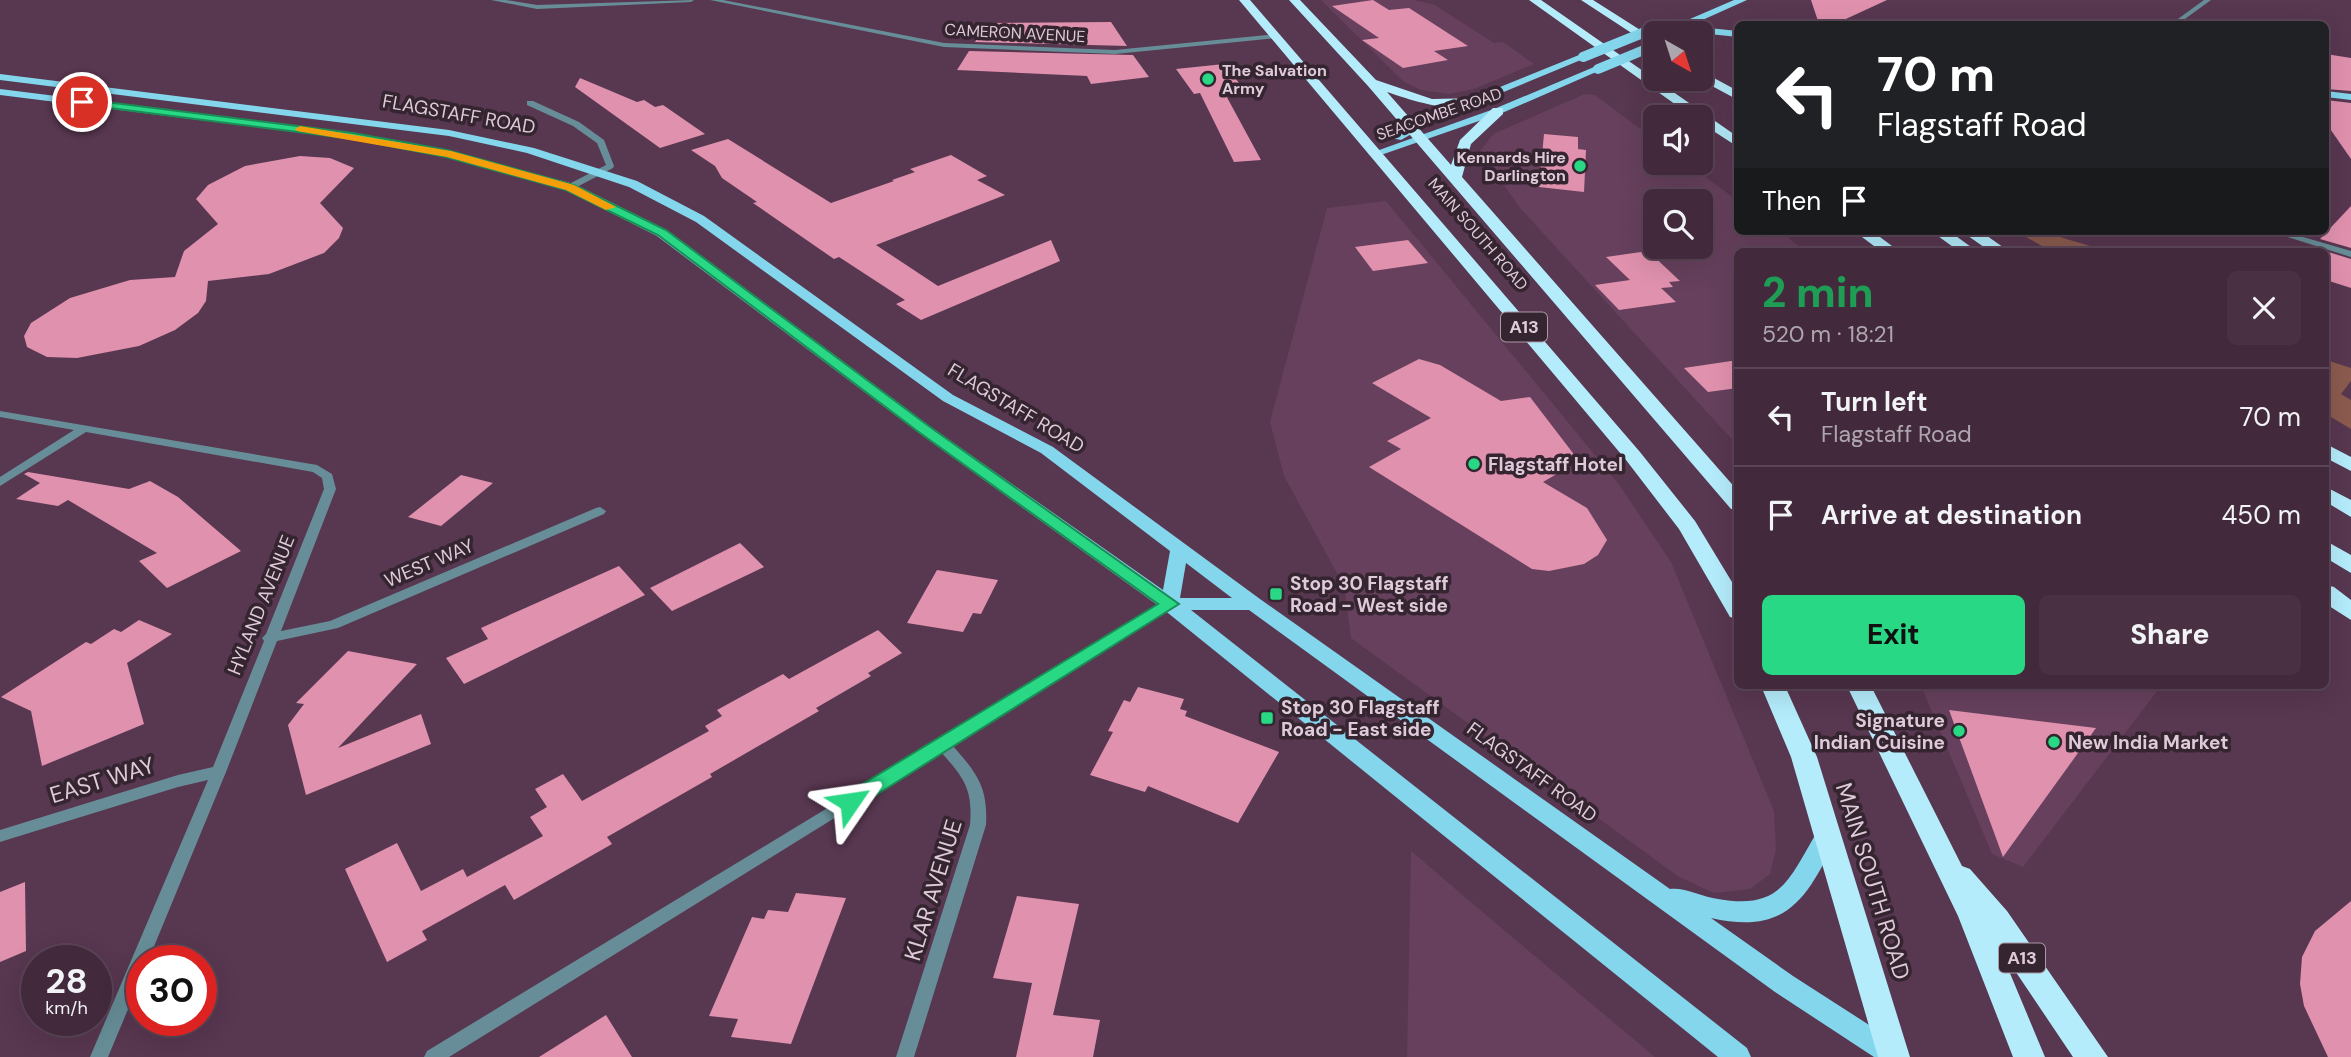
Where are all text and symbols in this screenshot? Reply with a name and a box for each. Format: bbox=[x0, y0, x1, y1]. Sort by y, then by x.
street label: CAMERON AVENUE bbox=[944, 19, 1086, 47]
north arrow bbox=[1643, 21, 1713, 91]
map controls bbox=[1643, 21, 1713, 259]
text: 70 m bbox=[1877, 42, 1995, 106]
icon: left bbox=[1762, 49, 1853, 140]
place label: The Salvation Army bbox=[1222, 60, 1327, 99]
marker: The Salvation Army bbox=[1200, 71, 1216, 87]
pin bbox=[52, 72, 112, 132]
icon: arrive bbox=[63, 83, 101, 121]
street label: SEACOMBE ROAD bbox=[1374, 83, 1504, 145]
street label: FLAGSTAFF ROAD bbox=[380, 88, 538, 140]
text: Flagstaff Road bbox=[1877, 104, 2087, 146]
button: sound bbox=[1643, 105, 1713, 175]
place label: Kennards Hire Darlington bbox=[1456, 147, 1566, 186]
marker: Kennards Hire Darlington bbox=[1572, 158, 1588, 174]
street label: MAIN SOUTH ROAD bbox=[1423, 173, 1533, 295]
icon: arrive bbox=[1835, 182, 1873, 220]
text: Then bbox=[1762, 184, 1821, 218]
button: search bbox=[1643, 189, 1713, 259]
text: 2 min bbox=[1762, 265, 1873, 320]
button: close bbox=[2227, 271, 2301, 345]
road number: A13 bbox=[1501, 312, 1547, 342]
text: 520 m · 18:21 bbox=[1762, 319, 1894, 349]
street label: FLAGSTAFF ROAD bbox=[943, 357, 1089, 459]
text: Turn left bbox=[1821, 385, 1928, 419]
icon: left bbox=[1762, 398, 1800, 436]
text: 70 m bbox=[2240, 400, 2301, 434]
text: Flagstaff Road bbox=[1821, 419, 1972, 449]
place label: Flagstaff Hotel bbox=[1488, 452, 1623, 477]
marker: Flagstaff Hotel bbox=[1466, 456, 1482, 472]
icon: arrive bbox=[1762, 496, 1800, 534]
text: Arrive at destination bbox=[1821, 498, 2082, 532]
text: 450 m bbox=[2221, 498, 2301, 532]
street label: HYLAND AVENUE bbox=[222, 532, 300, 678]
street label: WEST WAY bbox=[380, 533, 478, 593]
place label: Stop 30 Flagstaff Road - West side bbox=[1290, 571, 1449, 618]
marker: Stop 30 Flagstaff Road - West side bbox=[1268, 586, 1284, 602]
button: Exit bbox=[1762, 595, 2025, 675]
button: Share bbox=[2039, 595, 2301, 675]
place label: Stop 30 Flagstaff Road - East side bbox=[1281, 695, 1440, 742]
place label: Signature Indian Cuisine bbox=[1814, 708, 1945, 755]
marker: Stop 30 Flagstaff Road - East side bbox=[1259, 710, 1275, 726]
street label: FLAGSTAFF ROAD bbox=[1462, 716, 1602, 828]
marker: Signature Indian Cuisine bbox=[1951, 723, 1967, 739]
place label: New India Market bbox=[2068, 730, 2229, 755]
marker: New India Market bbox=[2046, 734, 2062, 750]
street label: EAST WAY bbox=[46, 750, 158, 810]
position arrow bbox=[813, 765, 887, 839]
street label: MAIN SOUTH ROAD bbox=[1829, 779, 1917, 983]
street label: KLAR AVENUE bbox=[897, 816, 969, 964]
road number: A13 bbox=[1999, 944, 2045, 973]
speed limit sign: 30 bbox=[126, 945, 217, 1036]
text: 28 bbox=[45, 958, 88, 1004]
text: km/h bbox=[45, 996, 88, 1020]

